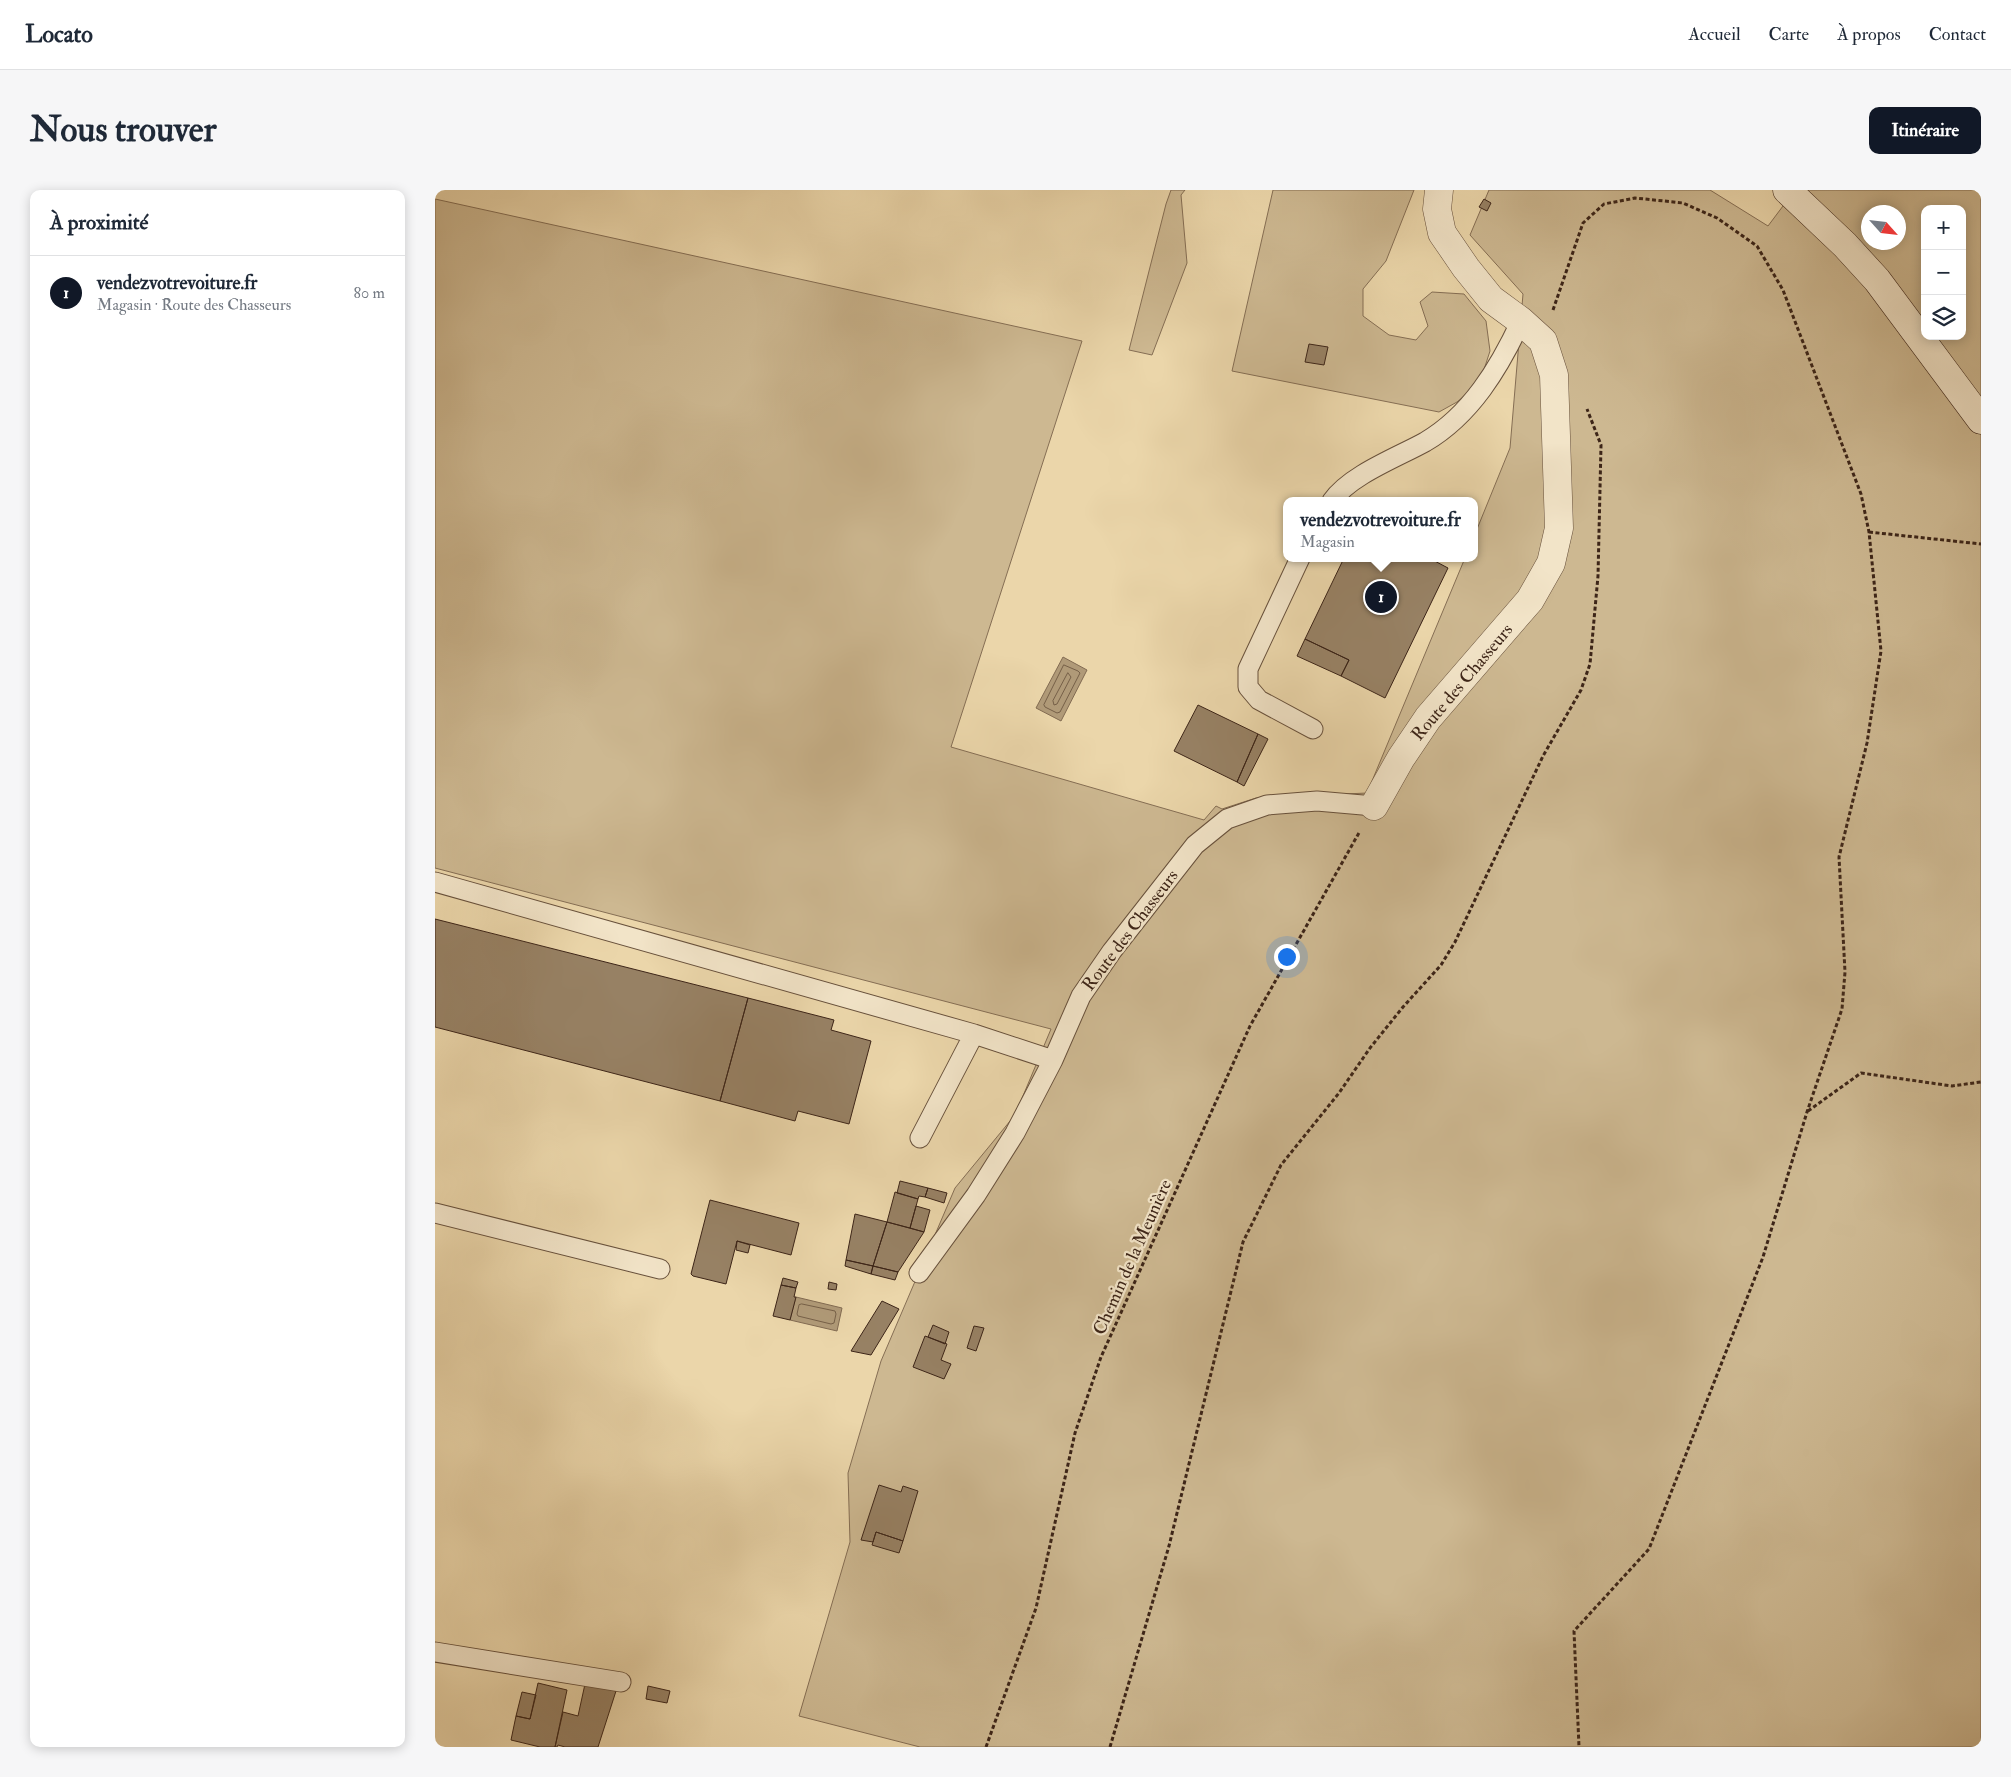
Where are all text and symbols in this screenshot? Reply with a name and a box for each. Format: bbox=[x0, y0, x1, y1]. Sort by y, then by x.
text: Locato bbox=[25, 19, 93, 50]
text: Accueil bbox=[1688, 23, 1741, 46]
text: Carte bbox=[1769, 23, 1809, 46]
text: À propos bbox=[1837, 23, 1901, 46]
text: Contact bbox=[1929, 23, 1986, 46]
button: Itinéraire bbox=[1869, 107, 1981, 154]
text: Nous trouver bbox=[30, 108, 217, 152]
north arrow bbox=[1861, 205, 1906, 250]
map controls bbox=[1921, 205, 1966, 340]
button: + bbox=[1921, 205, 1966, 250]
text: À proximité bbox=[50, 209, 148, 236]
button: − bbox=[1921, 250, 1966, 295]
text: vendezvotrevoiture.fr bbox=[97, 271, 257, 295]
text: 1 bbox=[63, 283, 69, 303]
text: 80 m bbox=[354, 283, 385, 303]
text: Magasin · Route des Chasseurs bbox=[97, 295, 291, 315]
button: layers bbox=[1921, 295, 1966, 340]
popup bbox=[1283, 497, 1478, 562]
text: vendezvotrevoiture.fr bbox=[1300, 508, 1461, 532]
text: Magasin bbox=[1300, 532, 1355, 552]
pin: 1 bbox=[1365, 578, 1397, 616]
street label: Route des Chasseurs bbox=[1407, 619, 1518, 746]
street label: Route des Chasseurs bbox=[1077, 865, 1184, 996]
your location bbox=[1274, 944, 1300, 970]
street label: Chemin de la Meunière bbox=[1088, 1176, 1177, 1338]

